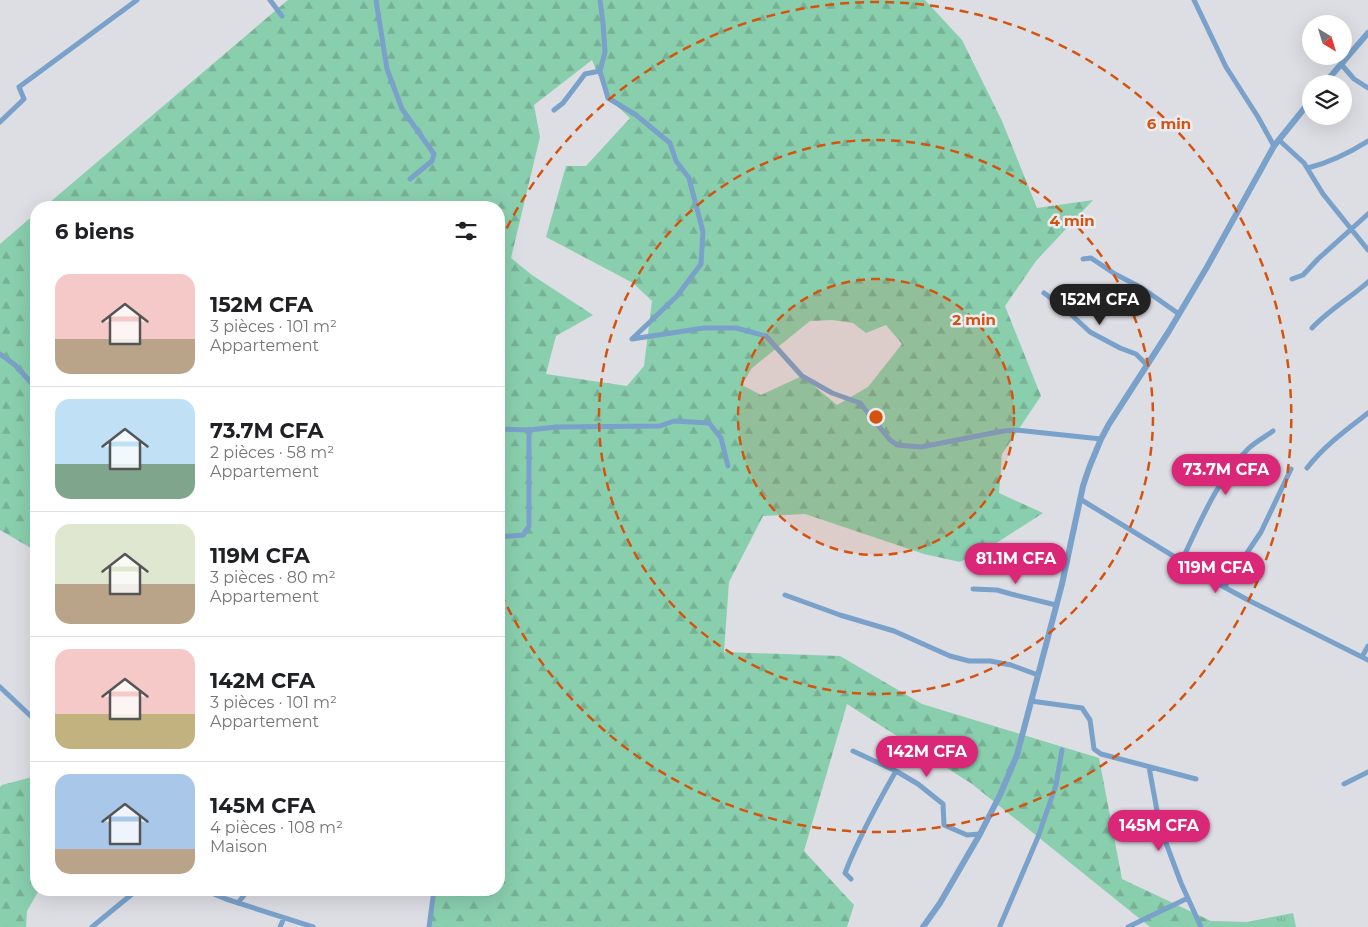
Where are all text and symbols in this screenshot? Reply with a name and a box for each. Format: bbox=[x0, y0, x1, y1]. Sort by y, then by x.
north arrow bbox=[1302, 15, 1352, 65]
map controls bbox=[1302, 15, 1352, 125]
button: layers bbox=[1302, 75, 1352, 125]
text: 6 min bbox=[1147, 114, 1191, 133]
text: 4 min bbox=[1049, 211, 1095, 230]
icon: filters bbox=[452, 217, 480, 245]
text: 6 biens bbox=[55, 219, 134, 244]
pin: 152M CFA bbox=[1048, 284, 1152, 326]
text: 152M CFA bbox=[1061, 290, 1139, 309]
text: 152M CFA bbox=[210, 292, 313, 317]
icon: home bbox=[95, 294, 155, 354]
text: 2 min bbox=[952, 310, 996, 329]
text: 3 pièces · 101 m² bbox=[210, 317, 337, 336]
text: Appartement bbox=[210, 336, 319, 355]
centre of rings bbox=[867, 408, 885, 426]
text: 73.7M CFA bbox=[210, 418, 324, 443]
icon: home bbox=[95, 419, 155, 479]
text: 2 pièces · 58 m² bbox=[210, 443, 334, 462]
pin: 73.7M CFA bbox=[1169, 454, 1283, 496]
text: 73.7M CFA bbox=[1183, 460, 1269, 479]
text: Appartement bbox=[210, 462, 319, 481]
pin: 81.1M CFA bbox=[959, 542, 1073, 585]
text: 119M CFA bbox=[210, 543, 310, 568]
icon: home bbox=[95, 544, 155, 604]
text: 81.1M CFA bbox=[976, 549, 1056, 568]
pin: 119M CFA bbox=[1164, 552, 1268, 594]
text: 119M CFA bbox=[1178, 558, 1254, 577]
text: 3 pièces · 80 m² bbox=[210, 568, 336, 587]
text: Appartement bbox=[210, 587, 319, 606]
text: 142M CFA bbox=[210, 668, 315, 693]
icon: home bbox=[95, 669, 155, 729]
text: 3 pièces · 101 m² bbox=[210, 693, 337, 712]
text: Appartement bbox=[210, 712, 319, 731]
pin: 142M CFA bbox=[875, 736, 979, 778]
text: 142M CFA bbox=[887, 742, 967, 761]
text: 145M CFA bbox=[210, 793, 315, 818]
icon: home bbox=[95, 794, 155, 854]
pin: 145M CFA bbox=[1107, 810, 1211, 852]
text: 145M CFA bbox=[1119, 816, 1199, 835]
text: 4 pièces · 108 m² bbox=[210, 818, 343, 837]
text: Maison bbox=[210, 837, 268, 856]

